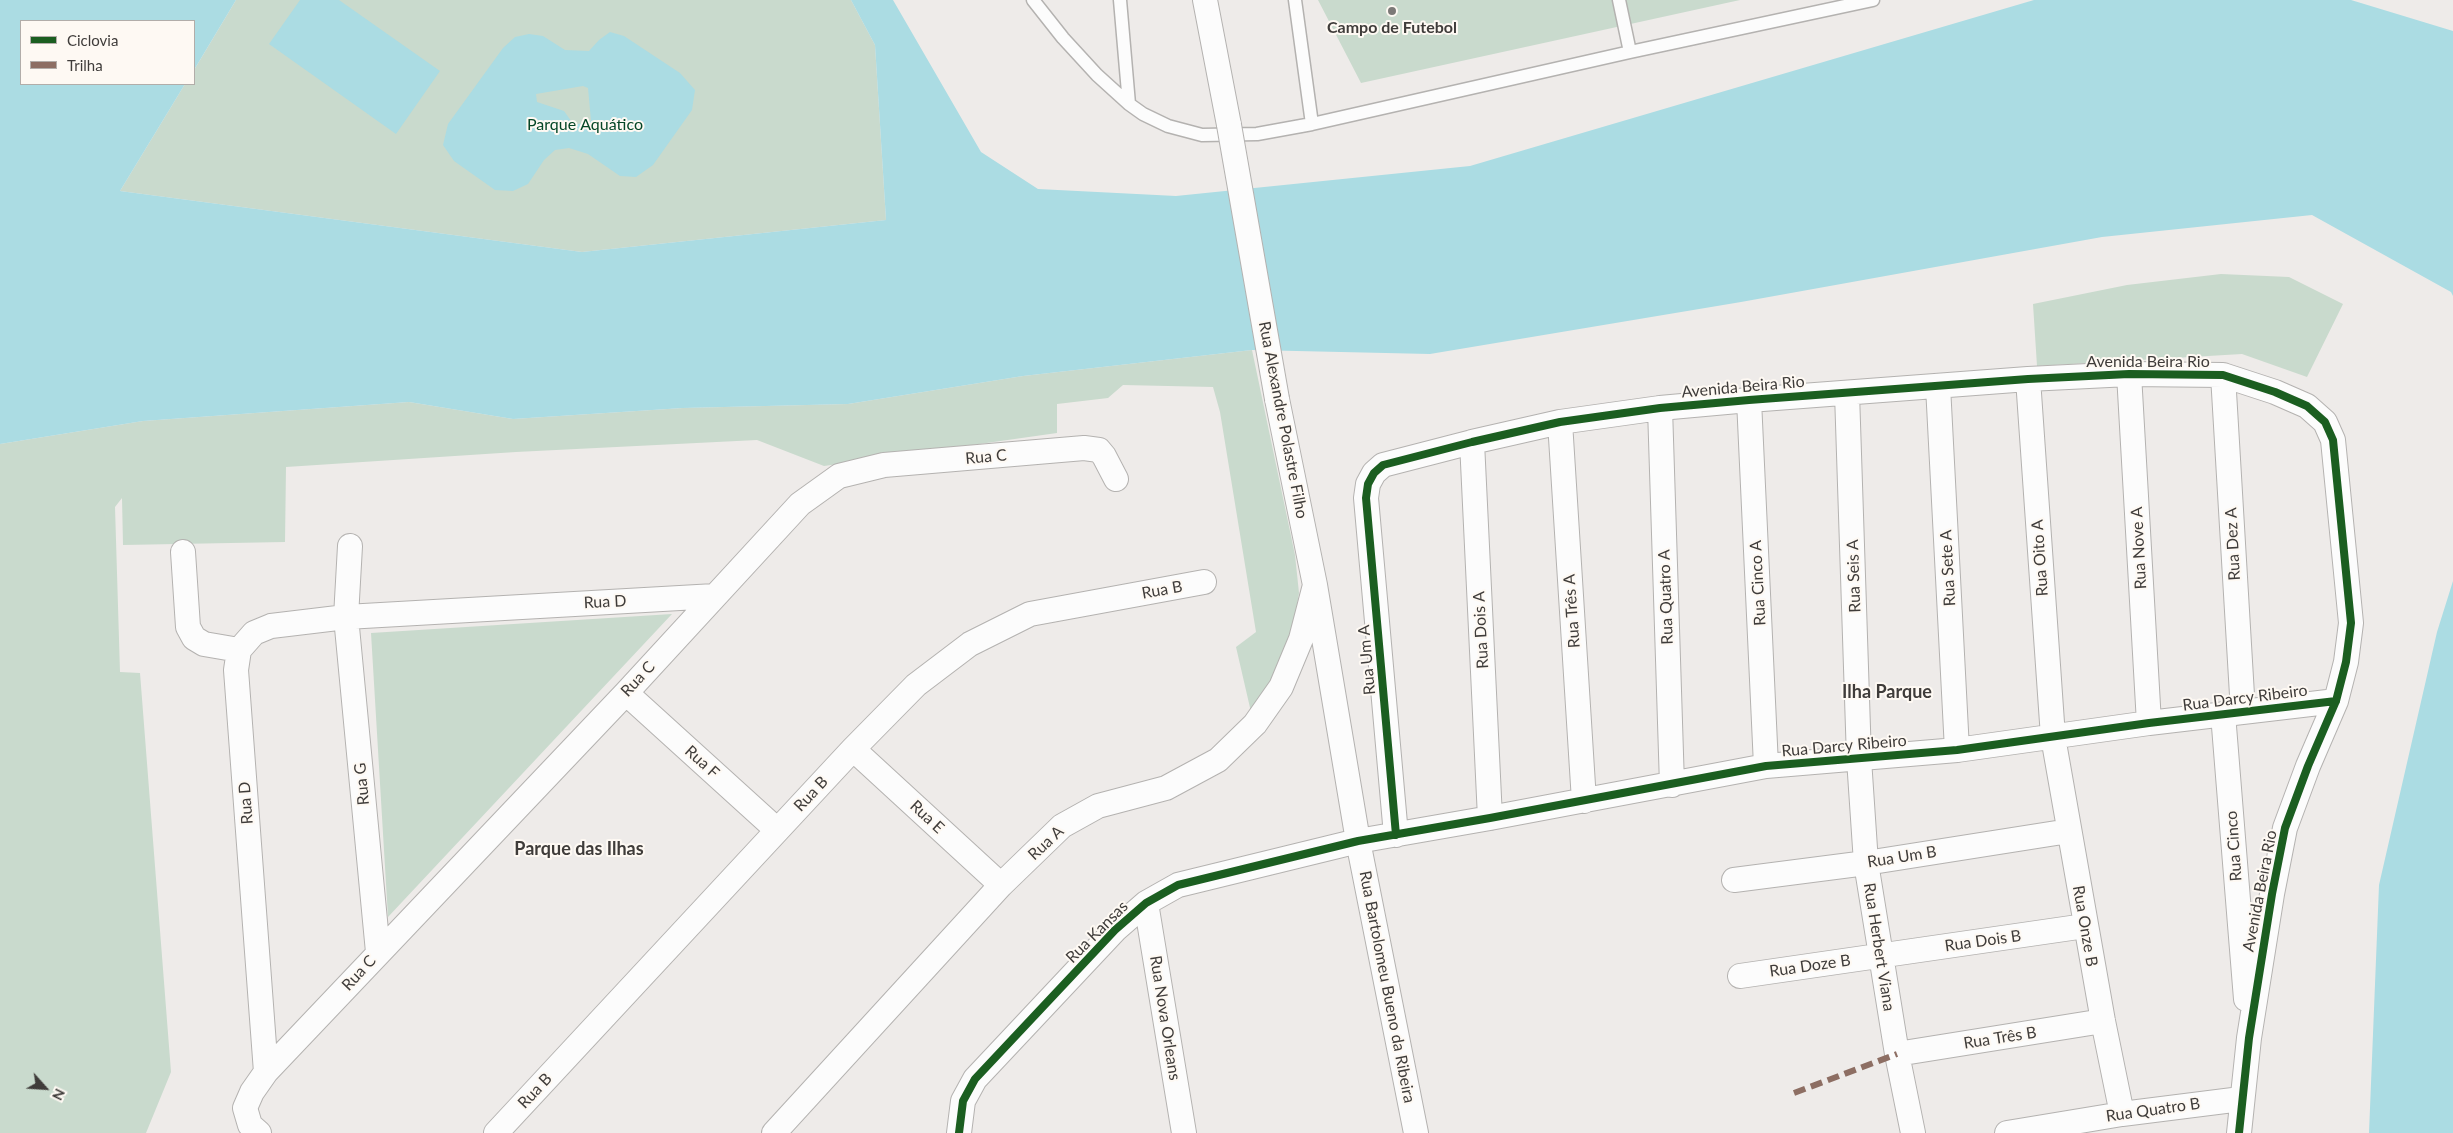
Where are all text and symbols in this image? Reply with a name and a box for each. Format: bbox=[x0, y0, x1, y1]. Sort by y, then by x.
marker: Campo de Futebol bbox=[1386, 5, 1398, 17]
place label: Campo de Futebol bbox=[1327, 18, 1457, 38]
legend bbox=[20, 20, 195, 85]
text: Ciclovia bbox=[67, 31, 118, 49]
text: Trilha bbox=[67, 56, 103, 74]
park label: Parque Aquático bbox=[527, 115, 643, 135]
street label: Rua Alexandre Polastre Filho bbox=[1254, 320, 1312, 520]
street label: Avenida Beira Rio bbox=[2086, 352, 2210, 372]
street label: Avenida Beira Rio bbox=[1681, 372, 1805, 402]
street label: Rua C bbox=[965, 446, 1007, 468]
street label: Rua Nove A bbox=[2127, 506, 2151, 590]
street label: Rua Dez A bbox=[2221, 507, 2245, 581]
street label: Rua Oito A bbox=[2028, 519, 2052, 597]
street label: Rua Sete A bbox=[1936, 529, 1960, 607]
street label: Rua Seis A bbox=[1843, 539, 1865, 613]
street label: Rua Cinco A bbox=[1746, 540, 1770, 626]
street label: Rua Quatro A bbox=[1655, 549, 1677, 645]
street label: Rua Três A bbox=[1560, 573, 1584, 649]
street label: Rua B bbox=[1140, 577, 1184, 603]
street label: Rua D bbox=[583, 591, 627, 613]
street label: Rua Dois A bbox=[1469, 591, 1493, 669]
street label: Rua Um A bbox=[1354, 624, 1380, 696]
street label: Rua C bbox=[617, 657, 659, 701]
district label: Ilha Parque bbox=[1842, 681, 1932, 703]
street label: Rua Darcy Ribeiro bbox=[2181, 681, 2309, 715]
street label: Rua Darcy Ribeiro bbox=[1781, 731, 1907, 761]
street label: Rua F bbox=[681, 742, 723, 782]
street label: Rua G bbox=[351, 762, 373, 806]
street label: Rua B bbox=[790, 772, 832, 816]
street label: Rua D bbox=[235, 781, 257, 825]
street label: Rua E bbox=[906, 796, 948, 838]
street label: Rua Cinco bbox=[2222, 810, 2246, 882]
street label: Rua A bbox=[1024, 822, 1068, 864]
street label: Avenida Beira Rio bbox=[2239, 829, 2281, 953]
district label: Parque das Ilhas bbox=[514, 838, 644, 860]
street label: Rua Um B bbox=[1866, 842, 1938, 872]
street label: Rua Bartolomeu Bueno da Ribeira bbox=[1355, 869, 1419, 1105]
street label: Rua Herbert Viana bbox=[1859, 882, 1899, 1012]
street label: Rua Onze B bbox=[2068, 884, 2102, 968]
street label: Rua Kansas bbox=[1062, 897, 1132, 967]
street label: Rua Dois B bbox=[1944, 926, 2022, 956]
street label: Rua C bbox=[338, 951, 380, 995]
street label: Rua Doze B bbox=[1768, 951, 1852, 981]
street label: Rua Nova Orleans bbox=[1146, 954, 1184, 1082]
street label: Rua Três B bbox=[1962, 1023, 2038, 1053]
north arrow bbox=[20, 1063, 70, 1113]
street label: Rua B bbox=[514, 1069, 556, 1113]
text: N bbox=[49, 1086, 69, 1103]
street label: Rua Quatro B bbox=[2105, 1094, 2201, 1126]

